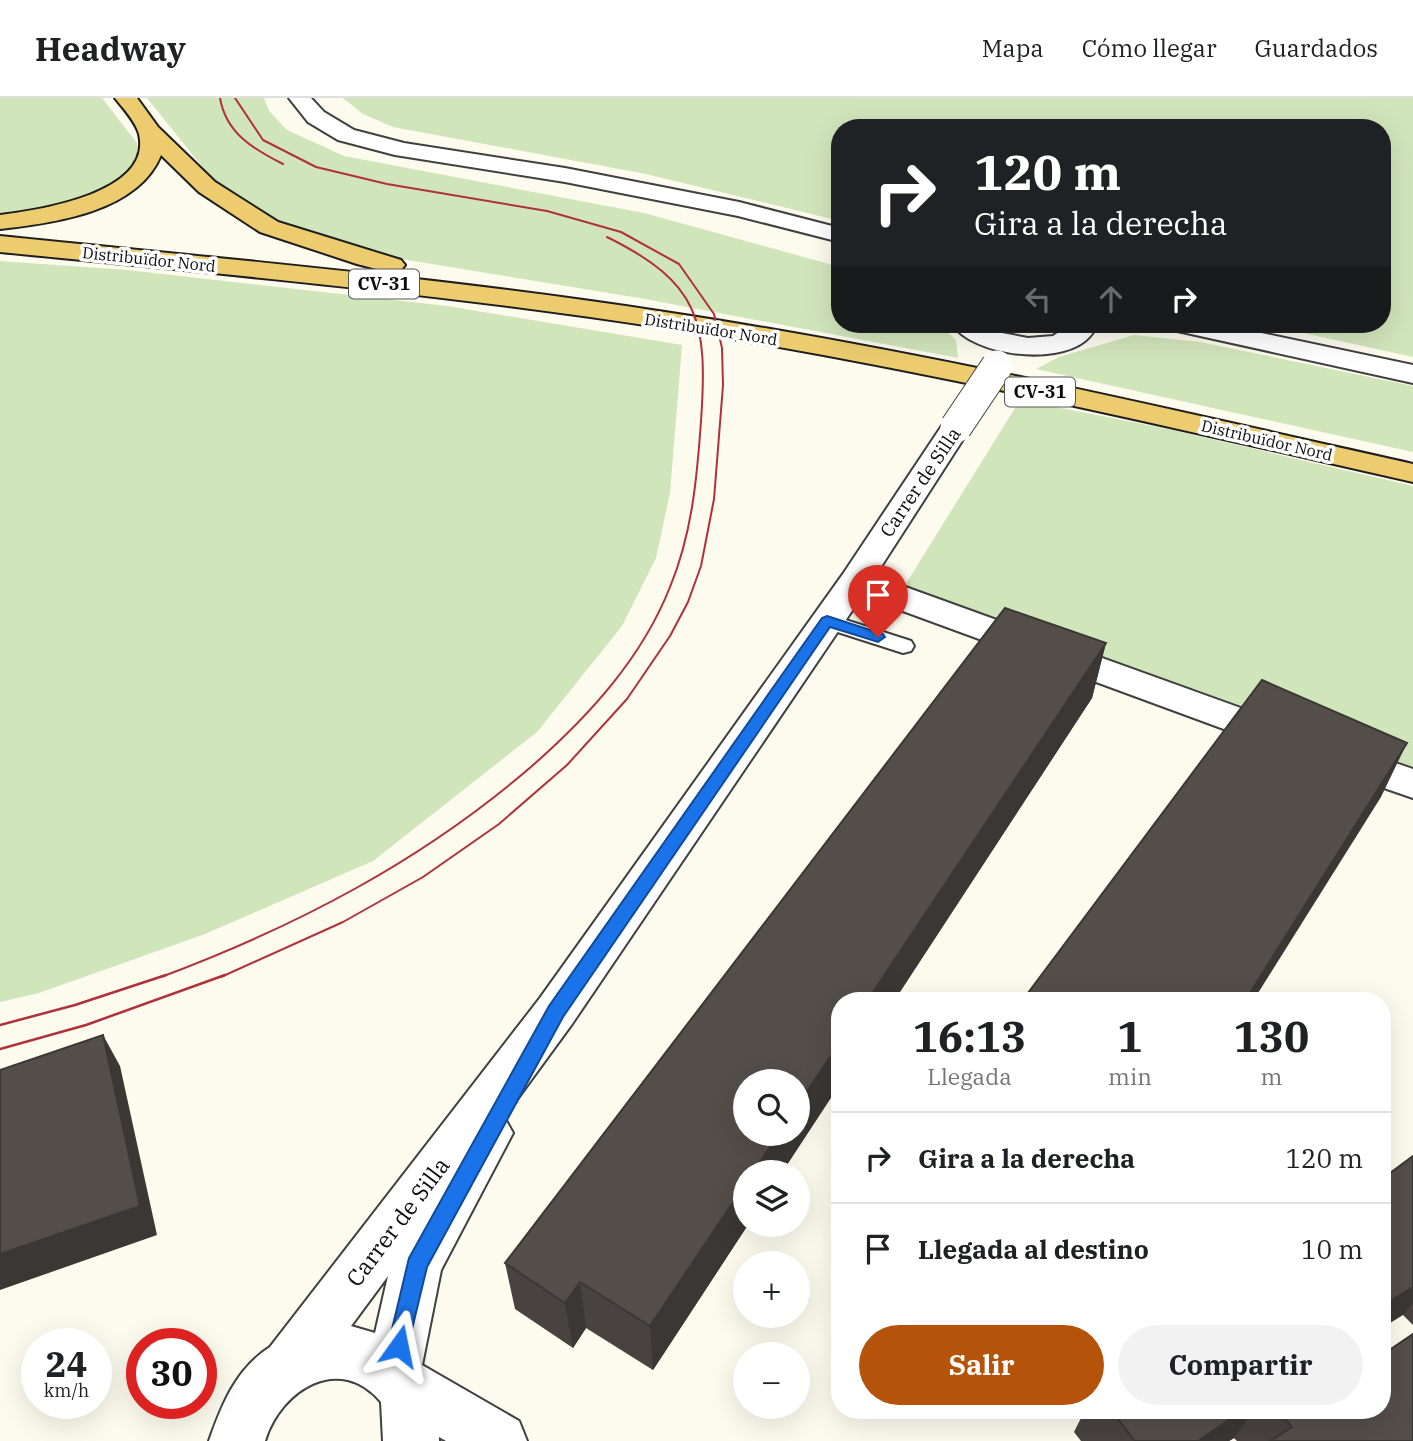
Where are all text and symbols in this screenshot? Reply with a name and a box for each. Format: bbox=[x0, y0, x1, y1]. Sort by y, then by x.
text: Headway bbox=[35, 27, 186, 70]
text: Mapa bbox=[982, 32, 1044, 64]
text: Cómo llegar bbox=[1082, 32, 1217, 64]
text: Guardados bbox=[1255, 32, 1378, 64]
text: 120 m bbox=[974, 140, 1121, 203]
icon: right bbox=[859, 147, 950, 238]
text: Gira a la derecha bbox=[974, 202, 1228, 244]
street label: Distribuïdor Nord bbox=[81, 242, 217, 276]
road number: CV-31 bbox=[349, 270, 419, 299]
icon: left bbox=[1019, 280, 1057, 318]
icon: ahead bbox=[1092, 280, 1130, 318]
icon: right bbox=[1165, 280, 1203, 318]
street label: Distribuïdor Nord bbox=[643, 309, 779, 349]
road number: CV-31 bbox=[1005, 378, 1075, 406]
street label: Distribuïdor Nord bbox=[1199, 415, 1335, 465]
street label: Carrer de Silla bbox=[874, 422, 966, 542]
pin bbox=[848, 565, 908, 637]
icon: arrive bbox=[859, 576, 897, 614]
text: 16:13 bbox=[913, 1009, 1026, 1064]
text: 1 bbox=[1117, 1009, 1143, 1064]
text: 130 bbox=[1234, 1009, 1309, 1064]
text: Llegada bbox=[927, 1061, 1012, 1091]
text: min bbox=[1108, 1061, 1152, 1091]
text: m bbox=[1260, 1061, 1282, 1091]
map controls bbox=[733, 1069, 810, 1419]
button: search bbox=[733, 1069, 810, 1146]
icon: right bbox=[859, 1139, 897, 1177]
text: Gira a la derecha bbox=[918, 1141, 1135, 1175]
text: 120 m bbox=[1285, 1141, 1363, 1175]
street label: Carrer de Silla bbox=[339, 1151, 456, 1292]
button: layers bbox=[733, 1160, 810, 1237]
icon: arrive bbox=[859, 1230, 897, 1268]
text: Llegada al destino bbox=[918, 1232, 1149, 1266]
text: 10 m bbox=[1301, 1232, 1363, 1266]
button: + bbox=[733, 1251, 810, 1328]
position arrow bbox=[362, 1309, 436, 1383]
button: Salir bbox=[859, 1325, 1104, 1405]
button: Compartir bbox=[1118, 1325, 1363, 1405]
speed limit sign: 30 bbox=[126, 1328, 217, 1419]
text: 24 bbox=[45, 1341, 88, 1387]
button: − bbox=[733, 1342, 810, 1419]
text: km/h bbox=[44, 1379, 89, 1402]

